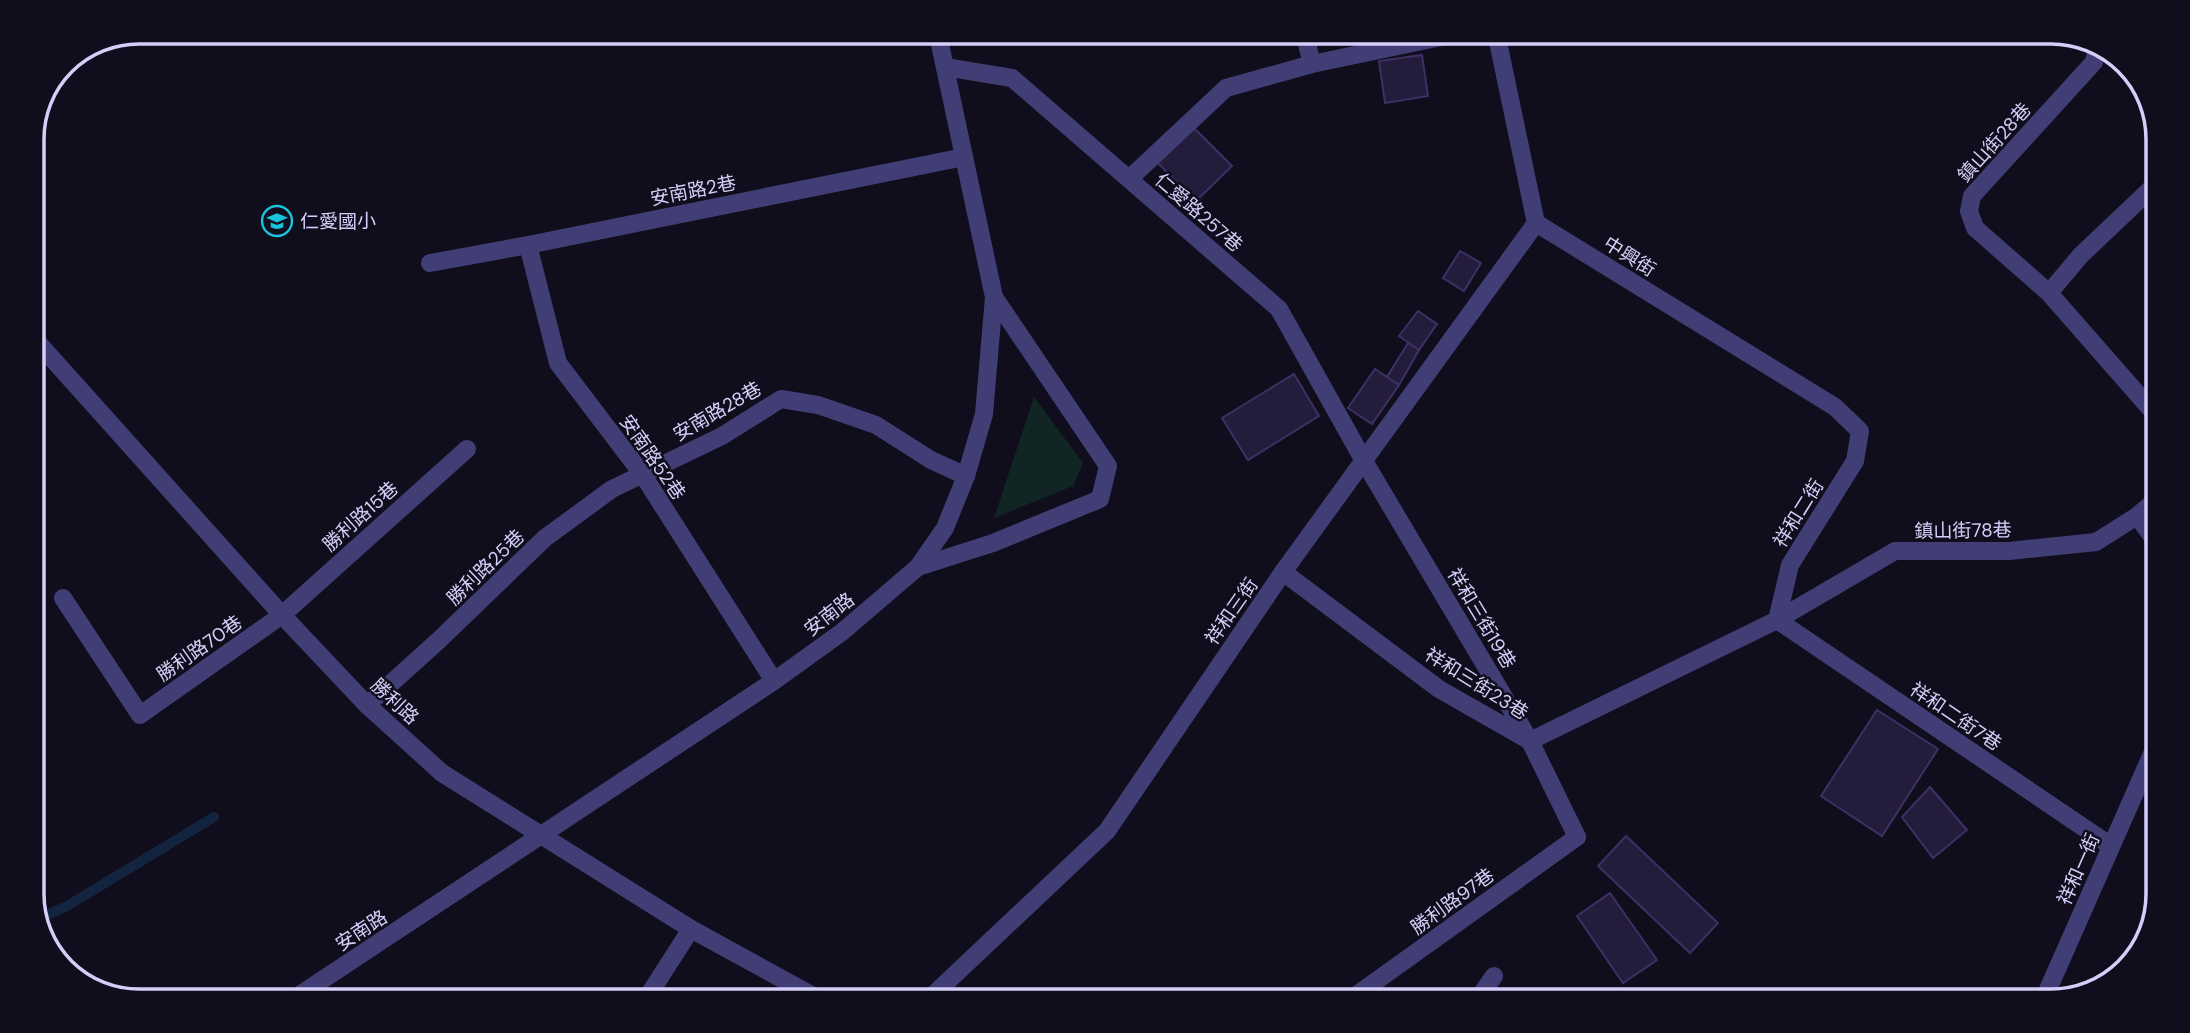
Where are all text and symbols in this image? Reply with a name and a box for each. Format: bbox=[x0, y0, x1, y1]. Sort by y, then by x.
street label: 鎮山街28巷 bbox=[1952, 97, 2037, 187]
street label: 仁愛路257巷 bbox=[1150, 167, 1248, 257]
street label: 安南路2巷 bbox=[648, 170, 738, 211]
school or university icon: 仁愛國小 bbox=[260, 204, 294, 238]
place label: 仁愛國小 bbox=[300, 209, 376, 234]
street label: 中興街 bbox=[1599, 231, 1661, 282]
street label: 安南路28巷 bbox=[668, 376, 766, 447]
street label: 安南路52巷 bbox=[614, 410, 691, 505]
street label: 祥和二街 bbox=[1768, 474, 1829, 552]
street label: 勝利路15巷 bbox=[317, 476, 403, 557]
street label: 鎮山街78巷 bbox=[1914, 517, 2012, 544]
street label: 勝利路25巷 bbox=[441, 524, 529, 611]
street label: 祥和三街19巷 bbox=[1442, 563, 1521, 673]
street label: 祥和三街 bbox=[1199, 573, 1263, 650]
street label: 安南路 bbox=[799, 587, 859, 642]
street label: 勝利路70巷 bbox=[152, 610, 247, 687]
street label: 祥和三街23巷 bbox=[1420, 642, 1533, 725]
street label: 勝利路 bbox=[365, 673, 424, 730]
street label: 祥和二街7巷 bbox=[1905, 677, 2006, 756]
street label: 祥和一街 bbox=[2052, 829, 2105, 909]
street label: 勝利路97巷 bbox=[1405, 863, 1499, 940]
street label: 安南路 bbox=[331, 904, 392, 956]

